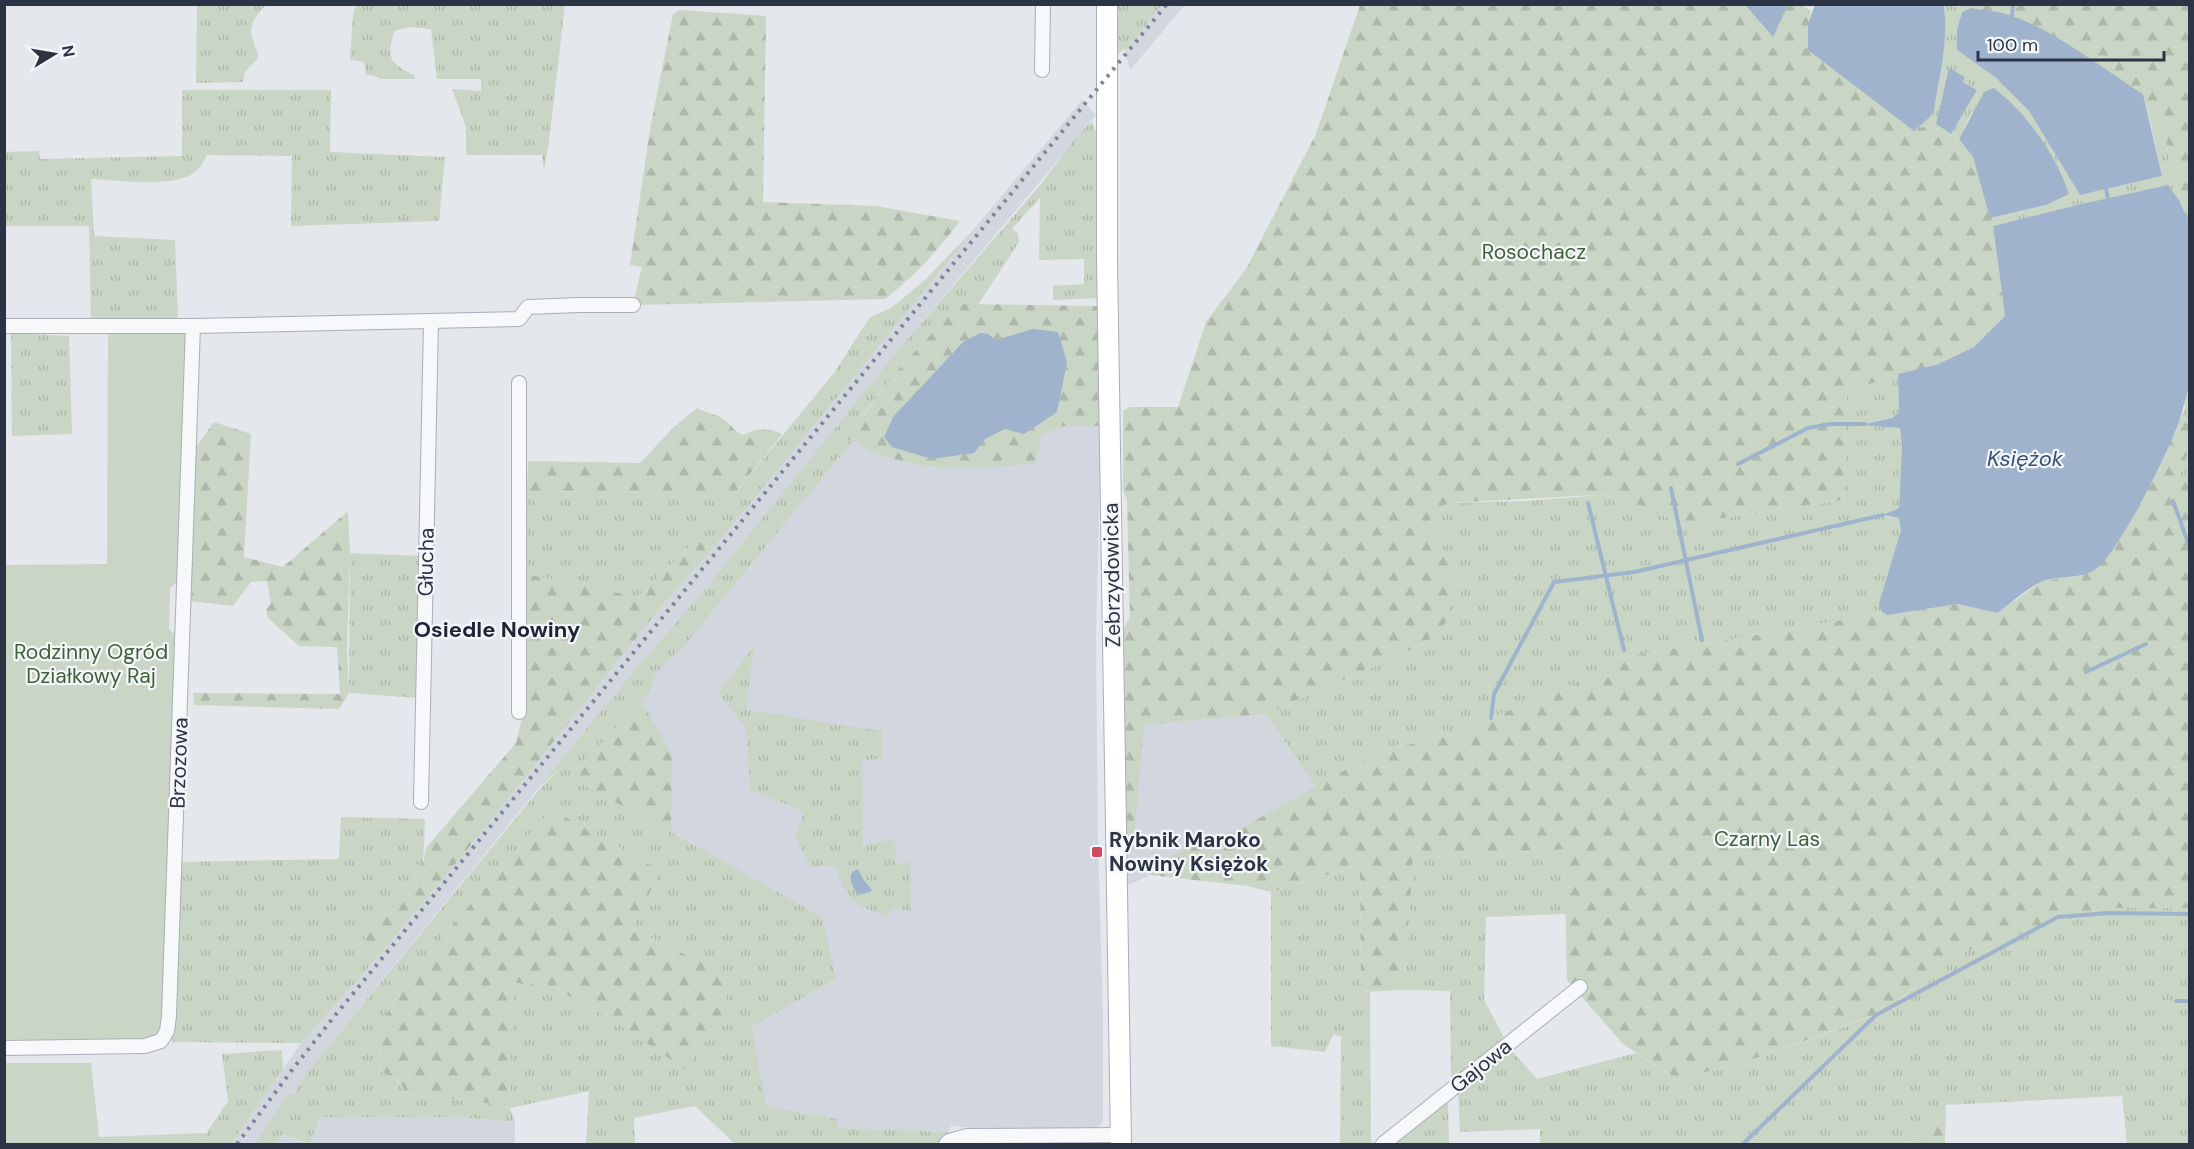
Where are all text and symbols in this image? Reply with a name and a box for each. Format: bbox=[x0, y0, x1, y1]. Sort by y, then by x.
north arrow bbox=[24, 24, 84, 84]
scale bar bbox=[1978, 24, 2164, 62]
text: 100 m bbox=[1987, 33, 2038, 57]
text: N bbox=[57, 44, 80, 59]
park label: Rosochacz bbox=[1482, 238, 1586, 266]
water label: Księżok bbox=[1987, 444, 2064, 473]
street label: Zebrzydowicka bbox=[1097, 502, 1127, 648]
street label: Głucha bbox=[411, 527, 441, 597]
district label: Osiedle Nowiny bbox=[414, 615, 580, 644]
park label: Rodzinny Ogród Działkowy Raj bbox=[14, 638, 168, 690]
street label: Brzozowa bbox=[163, 717, 195, 809]
park label: Czarny Las bbox=[1714, 825, 1820, 853]
place label: Rybnik Maroko Nowiny Księżok bbox=[1109, 826, 1268, 878]
marker: Rybnik Maroko Nowiny Księżok bbox=[1090, 845, 1104, 859]
street label: Gajowa bbox=[1444, 1033, 1518, 1099]

